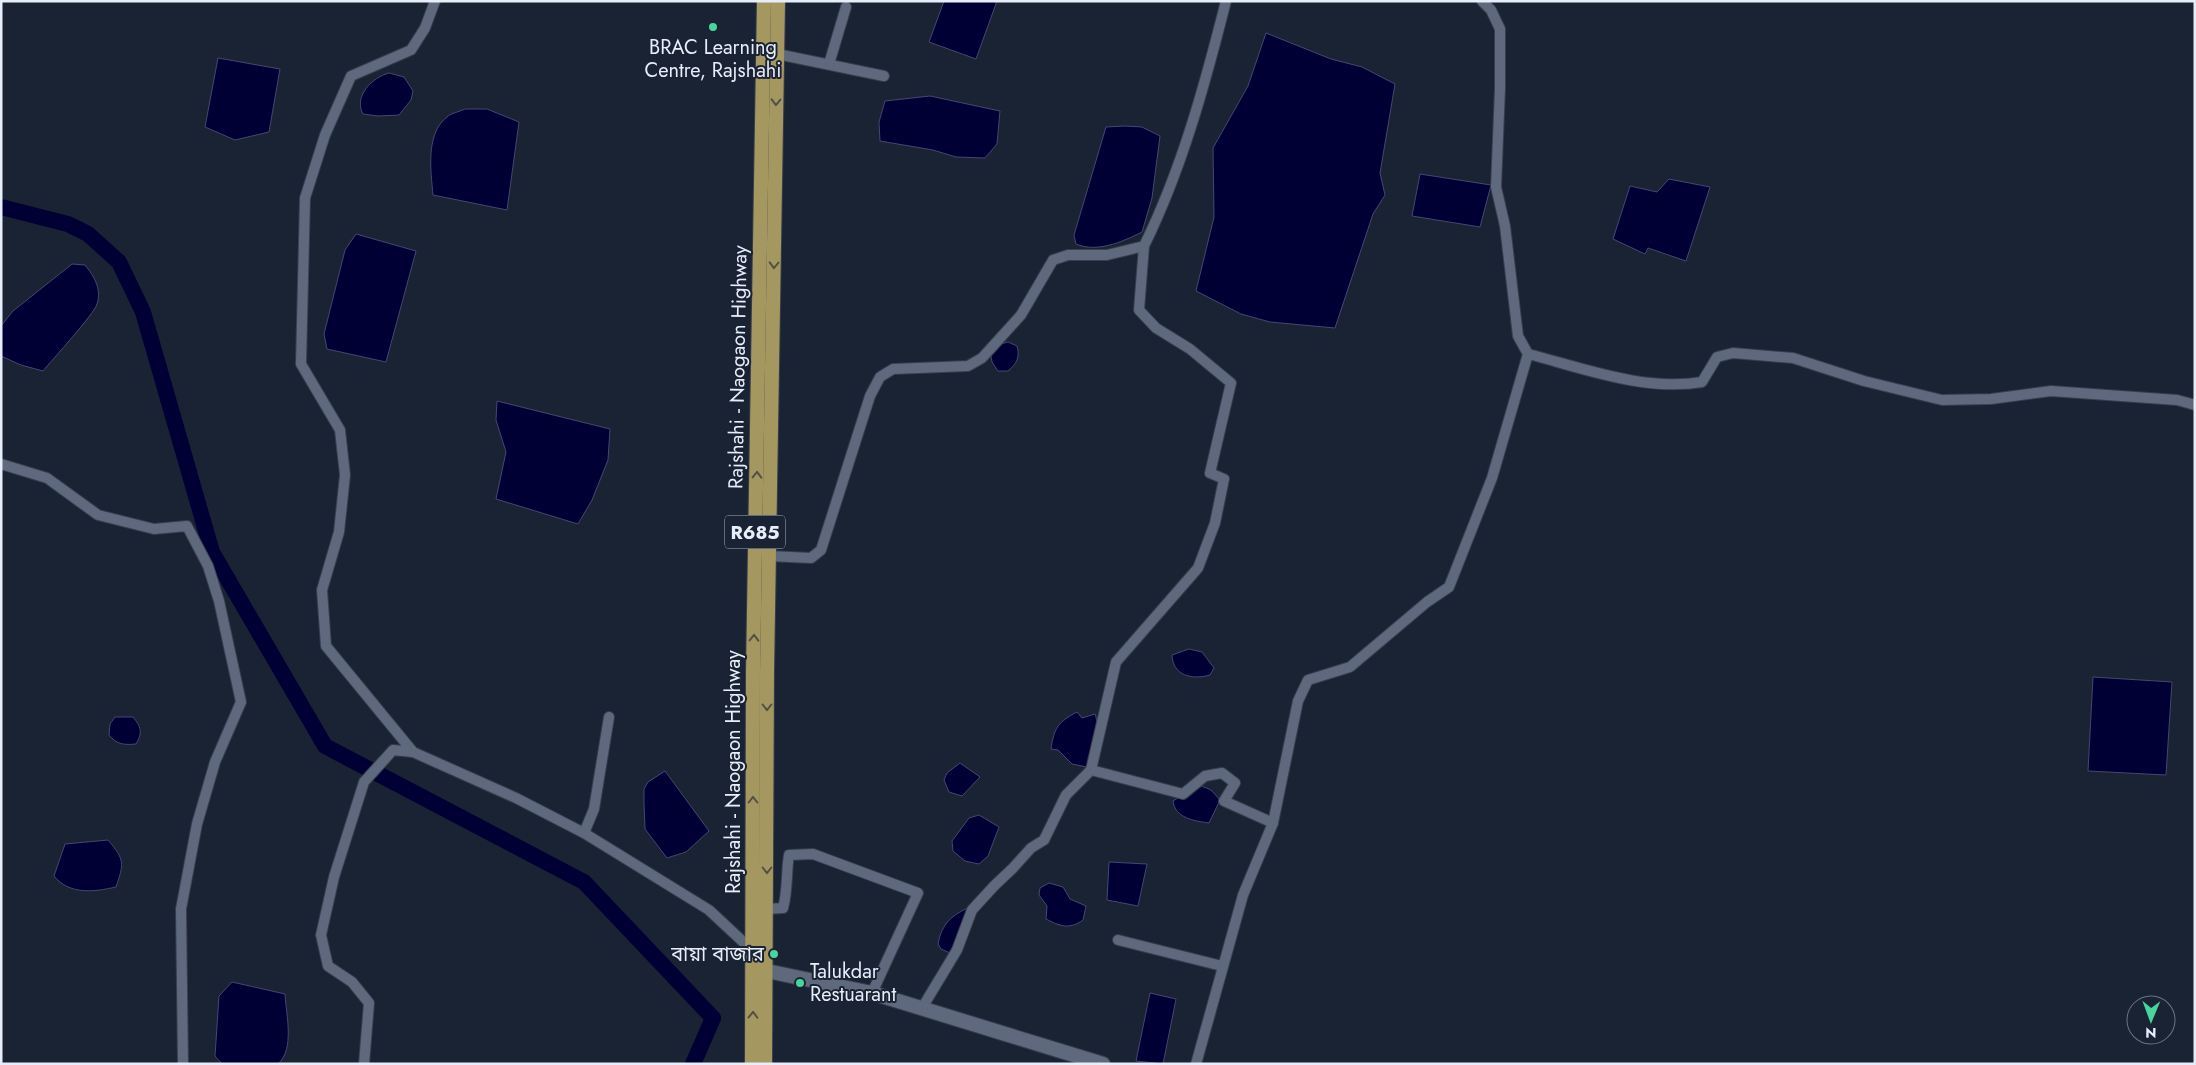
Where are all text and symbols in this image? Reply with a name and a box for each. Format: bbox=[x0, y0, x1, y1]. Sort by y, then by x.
marker: BRAC Learning Centre, Rajshahi bbox=[707, 21, 719, 33]
place label: BRAC Learning Centre, Rajshahi bbox=[644, 33, 782, 85]
one-way arrow bbox=[771, 99, 781, 107]
street label: Rajshahi - Naogaon Highway bbox=[721, 245, 755, 489]
one-way arrow bbox=[769, 262, 779, 269]
one-way arrow bbox=[751, 471, 762, 479]
road number: R685 bbox=[725, 516, 785, 548]
one-way arrow bbox=[749, 633, 759, 641]
street label: Rajshahi - Naogaon Highway bbox=[719, 650, 748, 894]
one-way arrow bbox=[762, 704, 772, 712]
one-way arrow bbox=[748, 796, 758, 804]
one-way arrow bbox=[762, 866, 772, 874]
place label: বায়া বাজার bbox=[670, 940, 765, 969]
marker: বায়া বাজার bbox=[768, 948, 780, 960]
place label: Talukdar Restuarant bbox=[810, 957, 896, 1009]
marker: Talukdar Restuarant bbox=[794, 977, 806, 989]
north arrow bbox=[2126, 995, 2176, 1045]
one-way arrow bbox=[748, 1011, 758, 1018]
text: N bbox=[2145, 1023, 2157, 1043]

